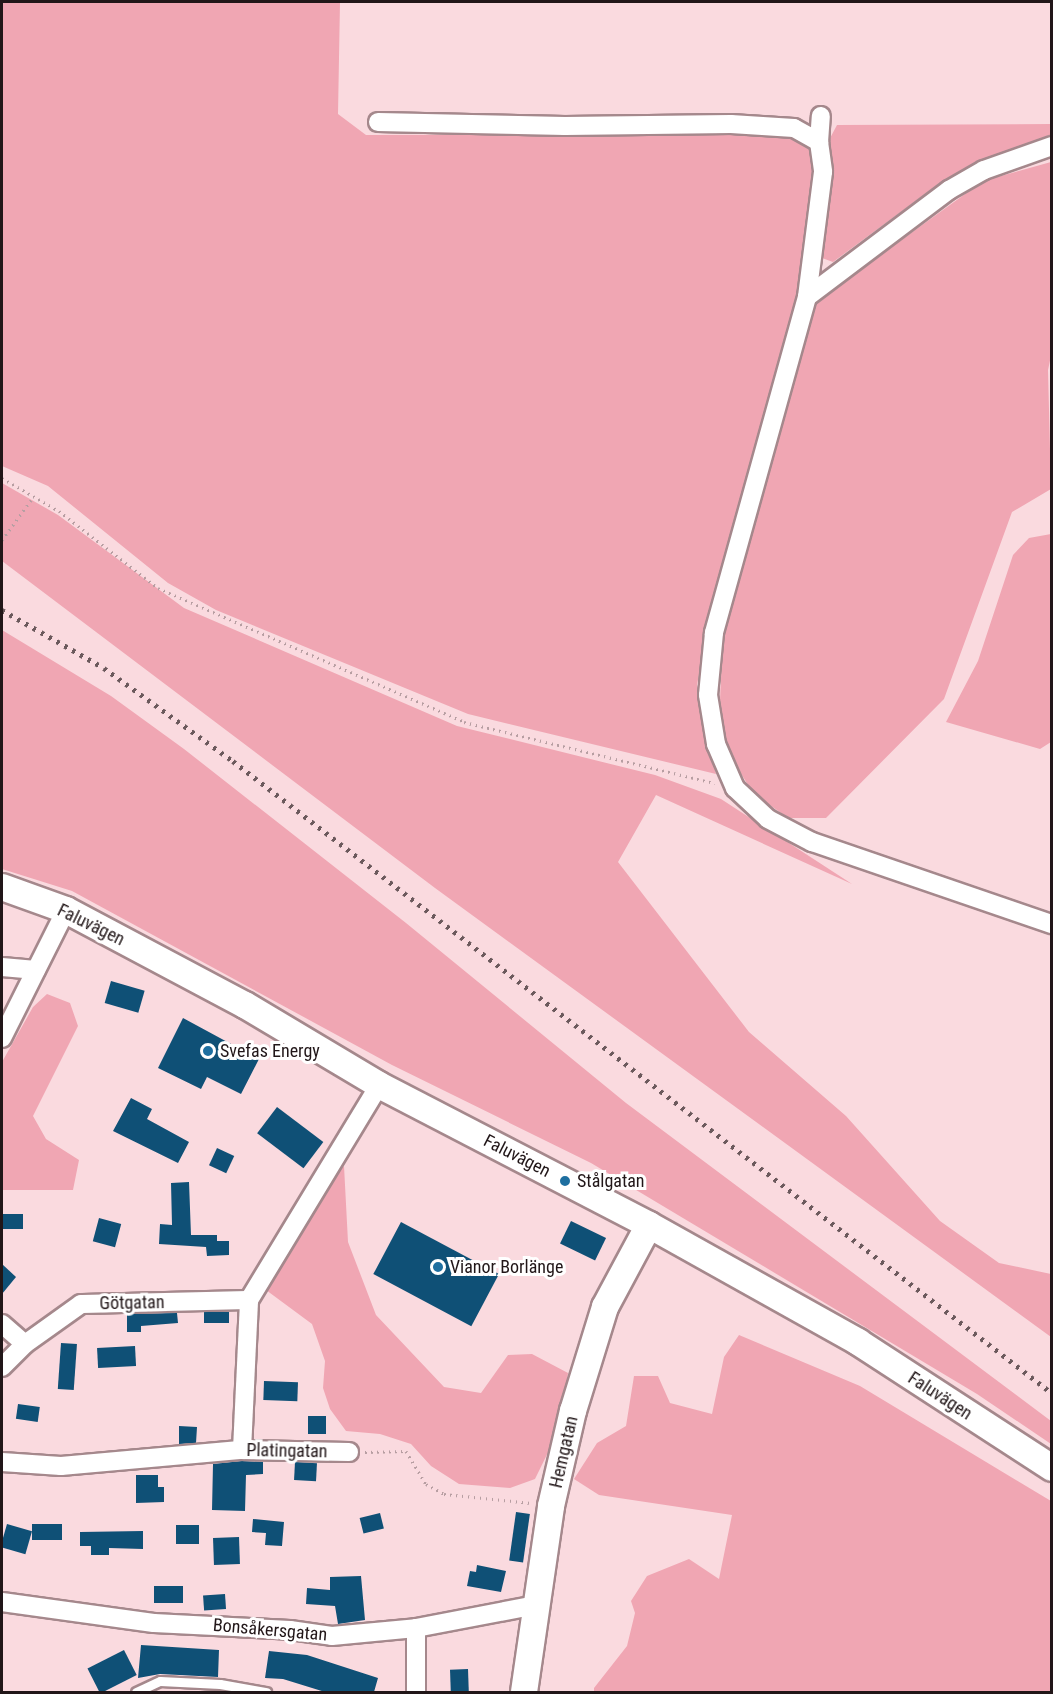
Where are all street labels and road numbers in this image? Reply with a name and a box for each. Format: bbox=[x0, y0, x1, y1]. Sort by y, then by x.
street label: Faluvägen bbox=[54, 900, 128, 950]
street label: Faluvägen bbox=[480, 1130, 554, 1182]
street label: Götgatan bbox=[99, 1292, 165, 1314]
street label: Faluvägen bbox=[904, 1367, 976, 1425]
street label: Hemgatan bbox=[545, 1414, 583, 1490]
street label: Platingatan bbox=[246, 1439, 328, 1463]
street label: Bonsåkersgatan bbox=[212, 1614, 328, 1646]

